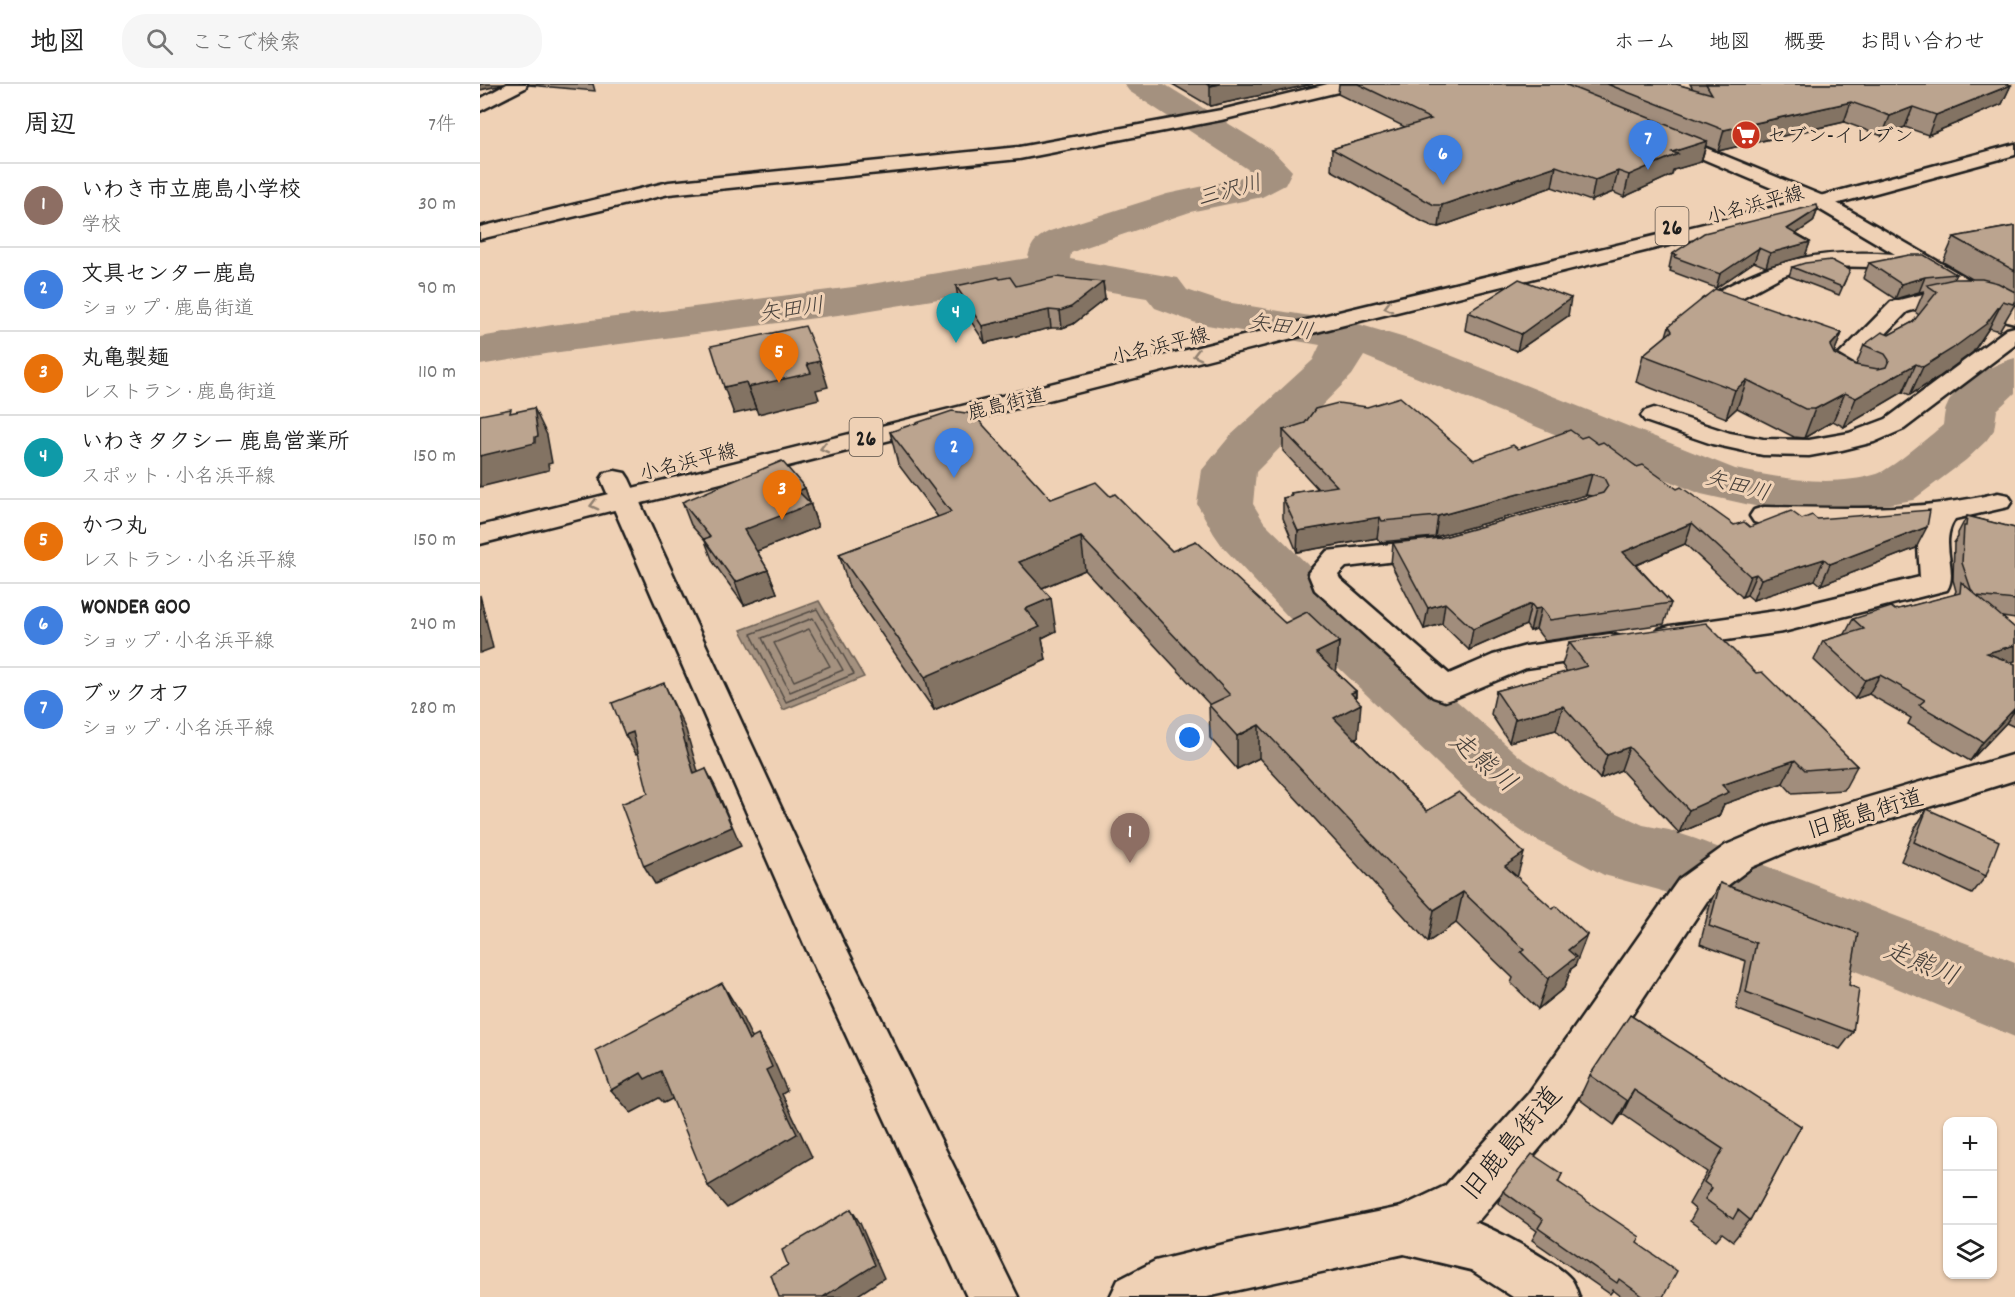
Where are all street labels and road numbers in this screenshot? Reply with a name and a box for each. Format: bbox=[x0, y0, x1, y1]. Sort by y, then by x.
street label: 小名浜平線 bbox=[1704, 180, 1808, 233]
road number: 26 bbox=[1656, 207, 1688, 245]
street label: 小名浜平線 bbox=[1109, 322, 1213, 374]
street label: 鹿島街道 bbox=[965, 383, 1049, 429]
road number: 26 bbox=[850, 418, 882, 456]
street label: 小名浜平線 bbox=[637, 438, 741, 490]
street label: 旧鹿島街道 bbox=[1804, 782, 1928, 850]
street label: 旧鹿島街道 bbox=[1454, 1079, 1574, 1212]

